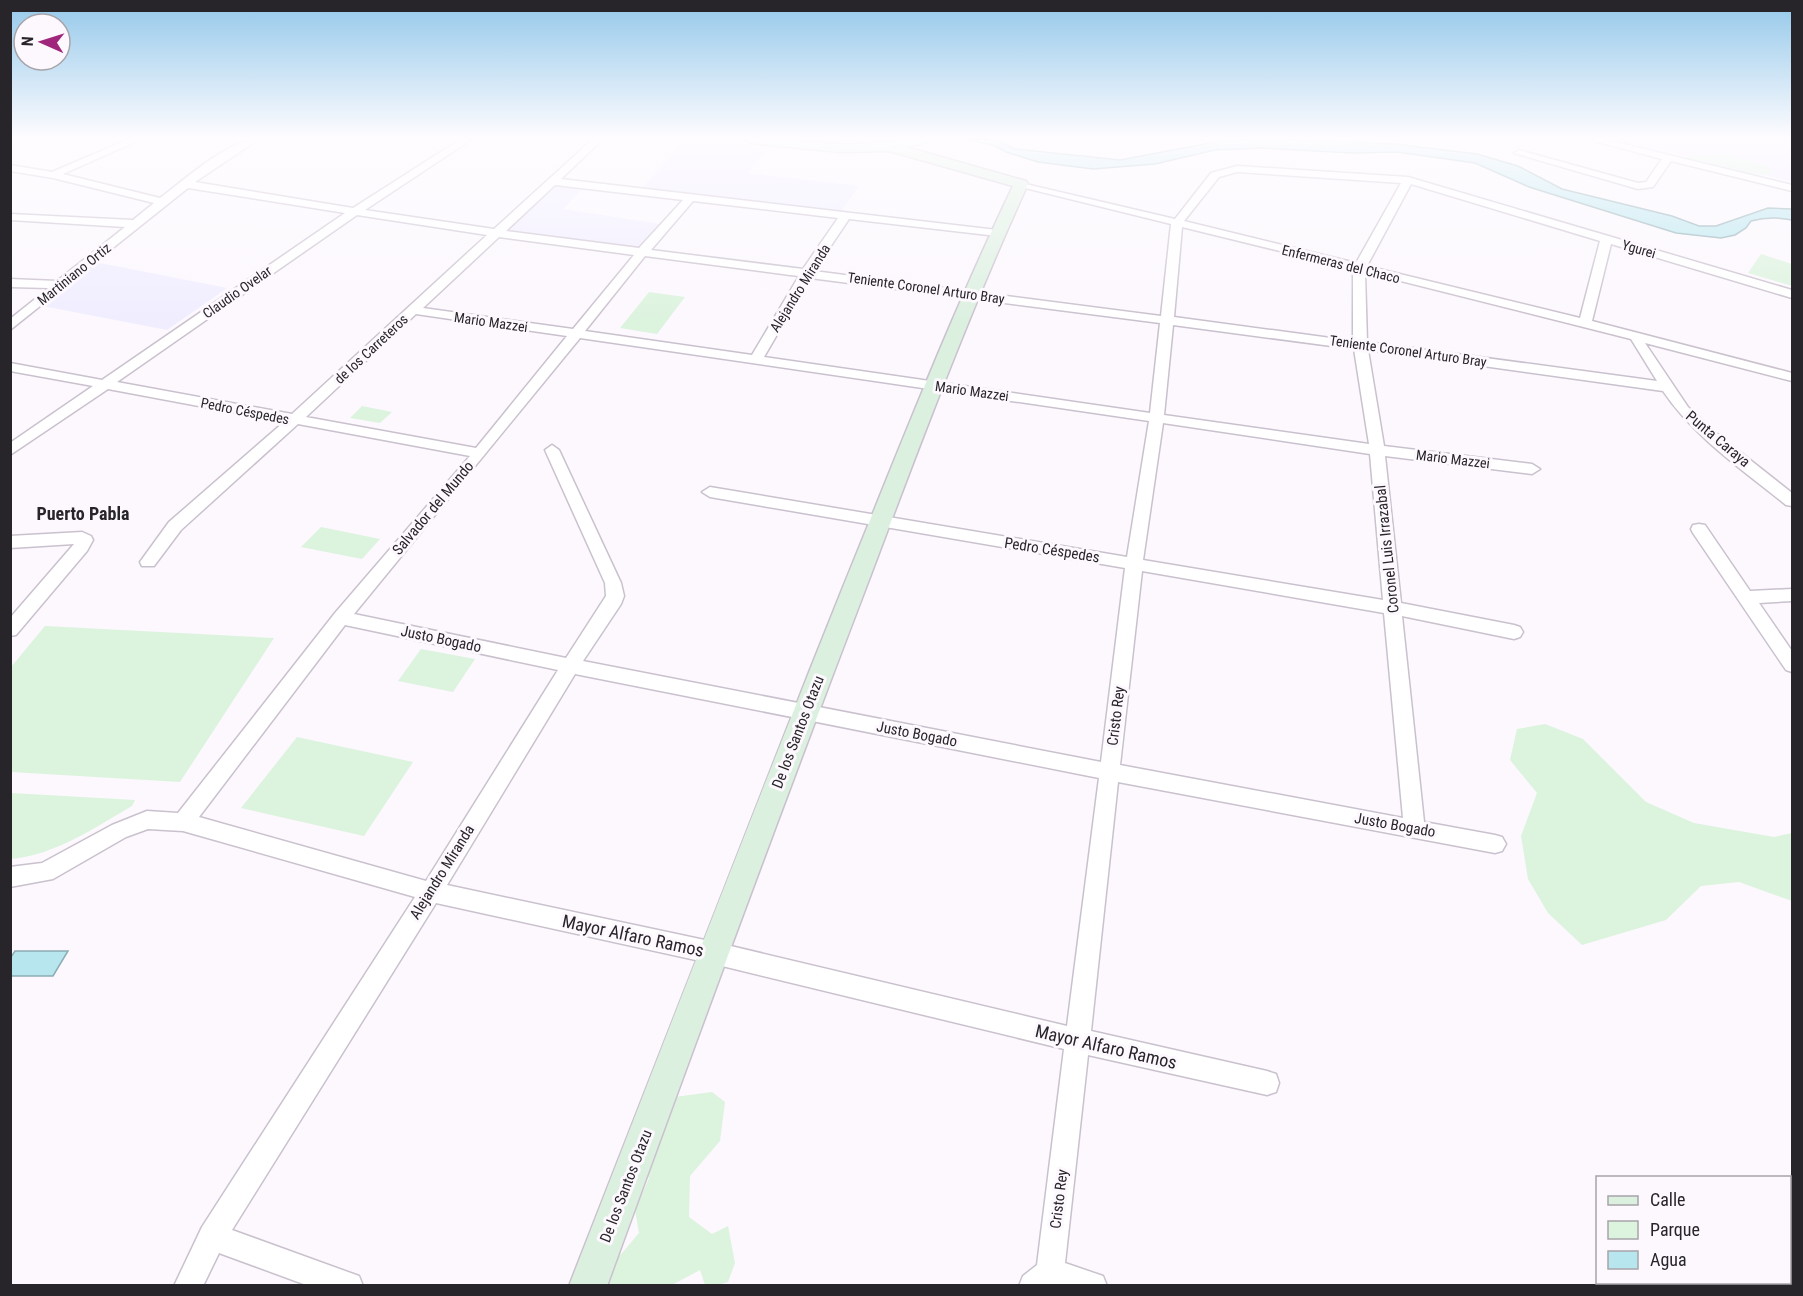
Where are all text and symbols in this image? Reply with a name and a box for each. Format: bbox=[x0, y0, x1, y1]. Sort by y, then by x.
north arrow bbox=[12, 12, 72, 72]
text: N bbox=[18, 36, 37, 47]
street label: Ygurei bbox=[1620, 237, 1658, 261]
street label: Martiniano Ortiz bbox=[34, 240, 114, 308]
street label: Alejandro Miranda bbox=[767, 241, 833, 335]
street label: Enfermeras del Chaco bbox=[1280, 242, 1402, 286]
street label: Claudio Ovelar bbox=[200, 262, 274, 322]
street label: Teniente Coronel Arturo Bray bbox=[846, 269, 1006, 307]
street label: Mario Mazzei bbox=[453, 309, 529, 335]
street label: de los Carreteros bbox=[331, 311, 411, 387]
street label: Teniente Coronel Arturo Bray bbox=[1328, 332, 1488, 370]
street label: Mario Mazzei bbox=[934, 378, 1010, 404]
street label: Pedro Céspedes bbox=[199, 395, 291, 427]
street label: Punta Caraya bbox=[1682, 407, 1754, 471]
street label: Mario Mazzei bbox=[1415, 447, 1491, 471]
street label: Salvador del Mundo bbox=[388, 457, 478, 559]
street label: Coronel Luis Irrazabal bbox=[1371, 484, 1403, 614]
district label: Puerto Pabla bbox=[37, 503, 130, 524]
street label: Pedro Céspedes bbox=[1003, 534, 1101, 566]
street label: Justo Bogado bbox=[399, 622, 483, 656]
street label: De los Santos Otazu bbox=[768, 673, 828, 791]
street label: Cristo Rey bbox=[1103, 685, 1129, 747]
street label: Justo Bogado bbox=[875, 717, 959, 751]
street label: Justo Bogado bbox=[1353, 809, 1437, 841]
street label: Alejandro Miranda bbox=[406, 821, 478, 923]
street label: Mayor Alfaro Ramos bbox=[560, 910, 706, 961]
street label: Mayor Alfaro Ramos bbox=[1033, 1020, 1179, 1073]
street label: De los Santos Otazu bbox=[596, 1127, 656, 1245]
street label: Cristo Rey bbox=[1046, 1168, 1072, 1230]
legend bbox=[1596, 1176, 1791, 1284]
text: Calle bbox=[1650, 1189, 1686, 1210]
text: Parque bbox=[1650, 1219, 1700, 1240]
text: Agua bbox=[1650, 1249, 1687, 1270]

